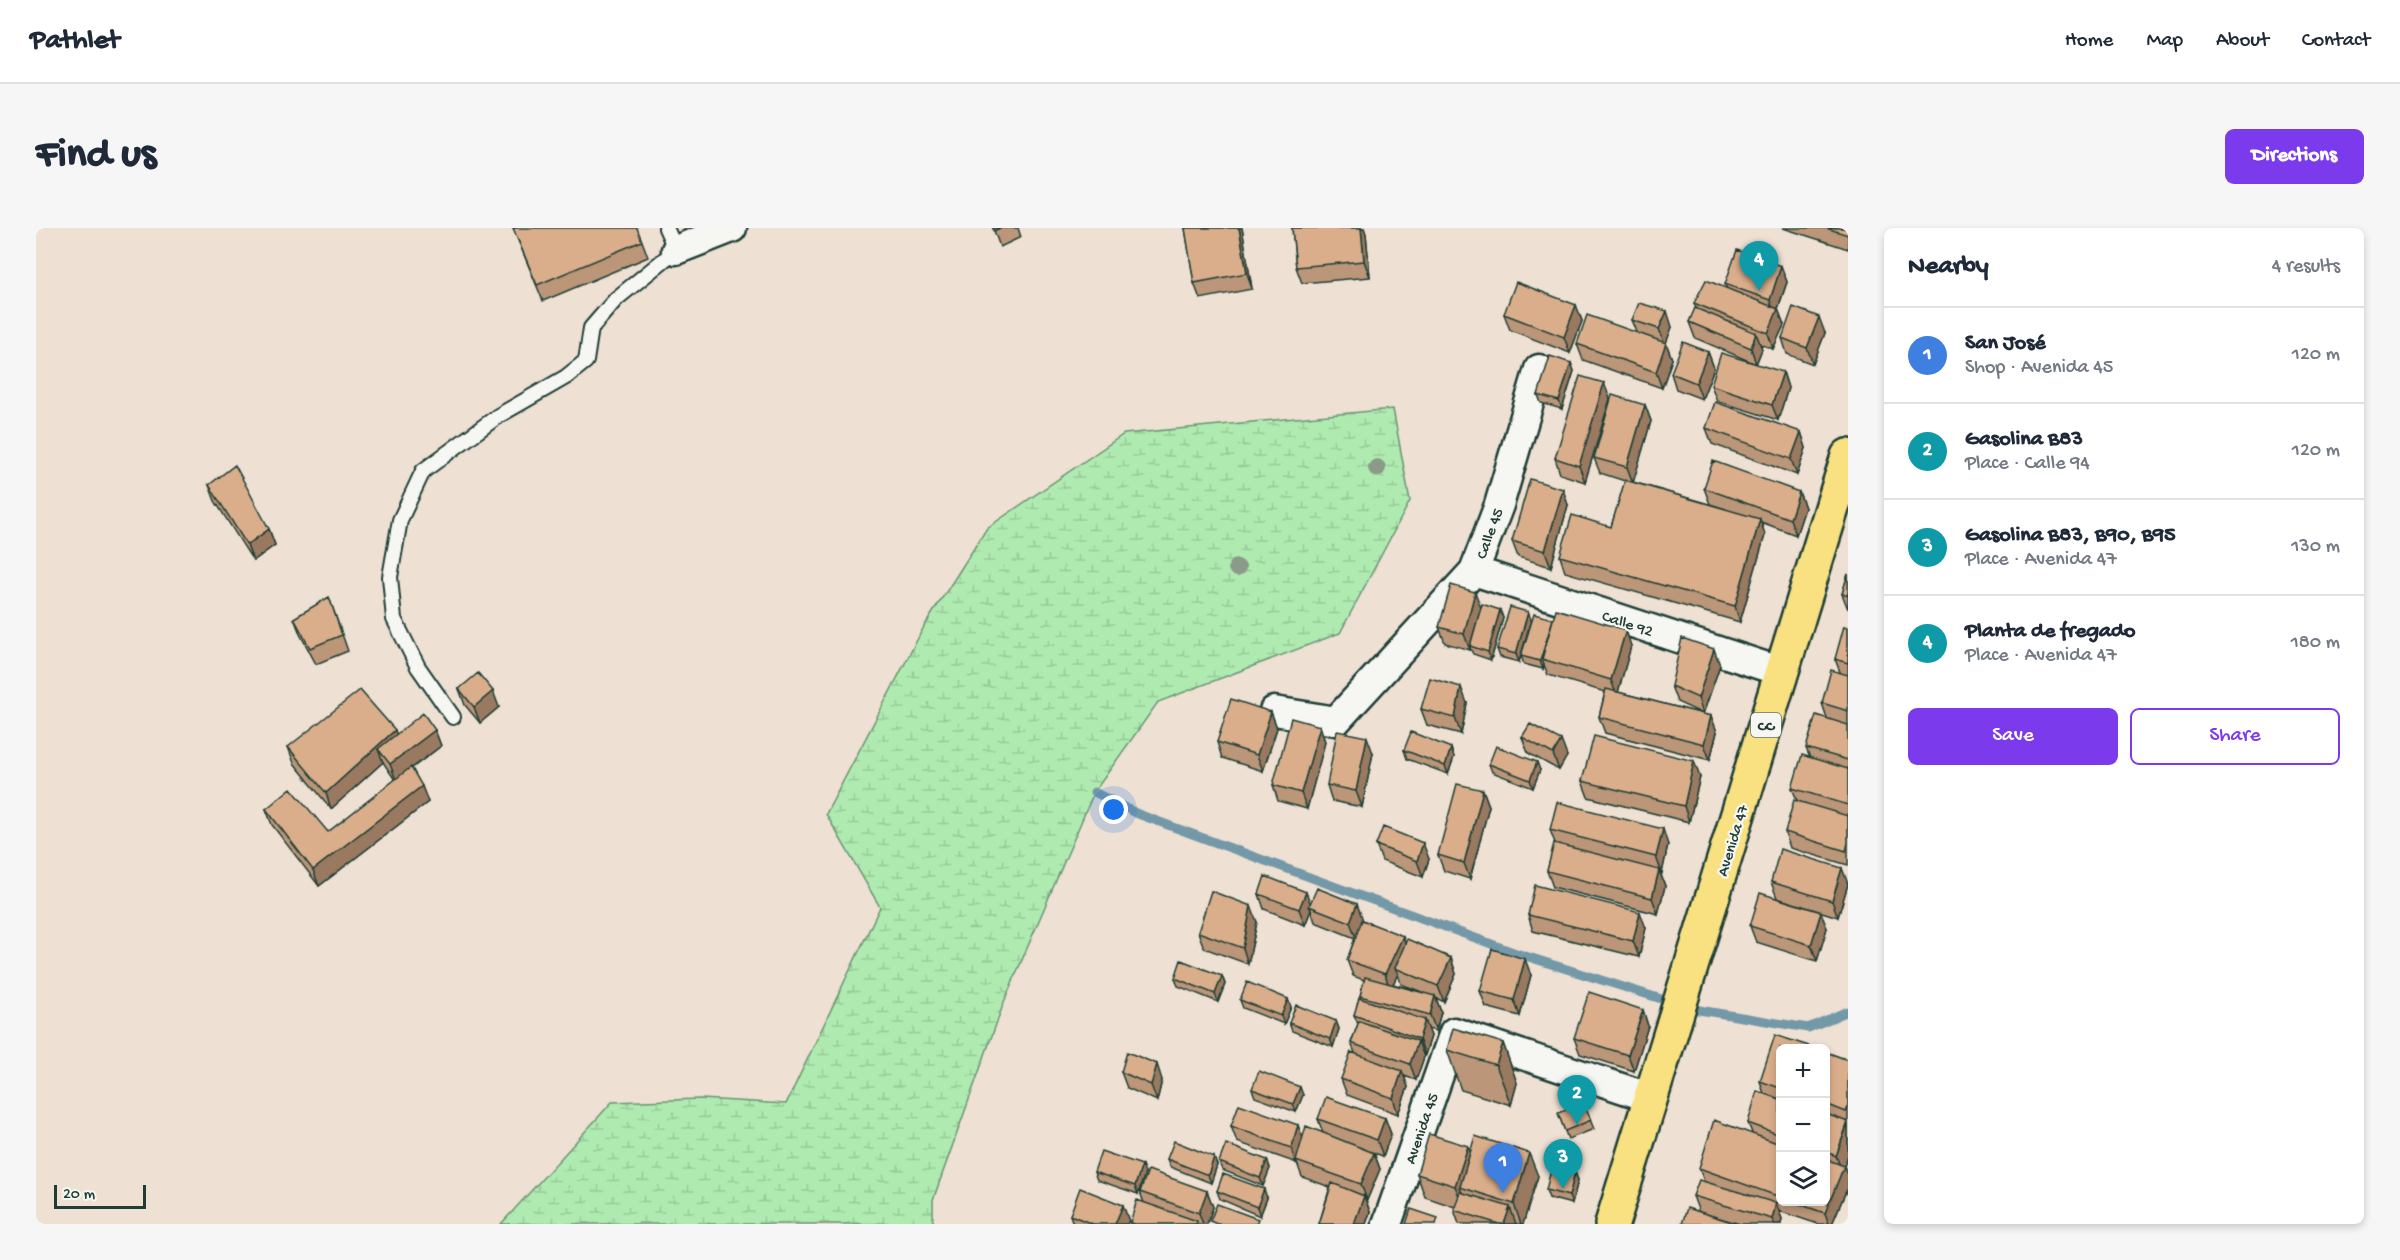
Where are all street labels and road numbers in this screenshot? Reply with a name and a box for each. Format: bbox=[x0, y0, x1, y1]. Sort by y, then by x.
street label: Calle 45 bbox=[1473, 506, 1509, 562]
street label: Calle 92 bbox=[1599, 608, 1655, 643]
road number: CC bbox=[1751, 713, 1781, 737]
street label: Avenida 47 bbox=[1714, 802, 1754, 879]
street label: Avenida 45 bbox=[1402, 1091, 1444, 1167]

